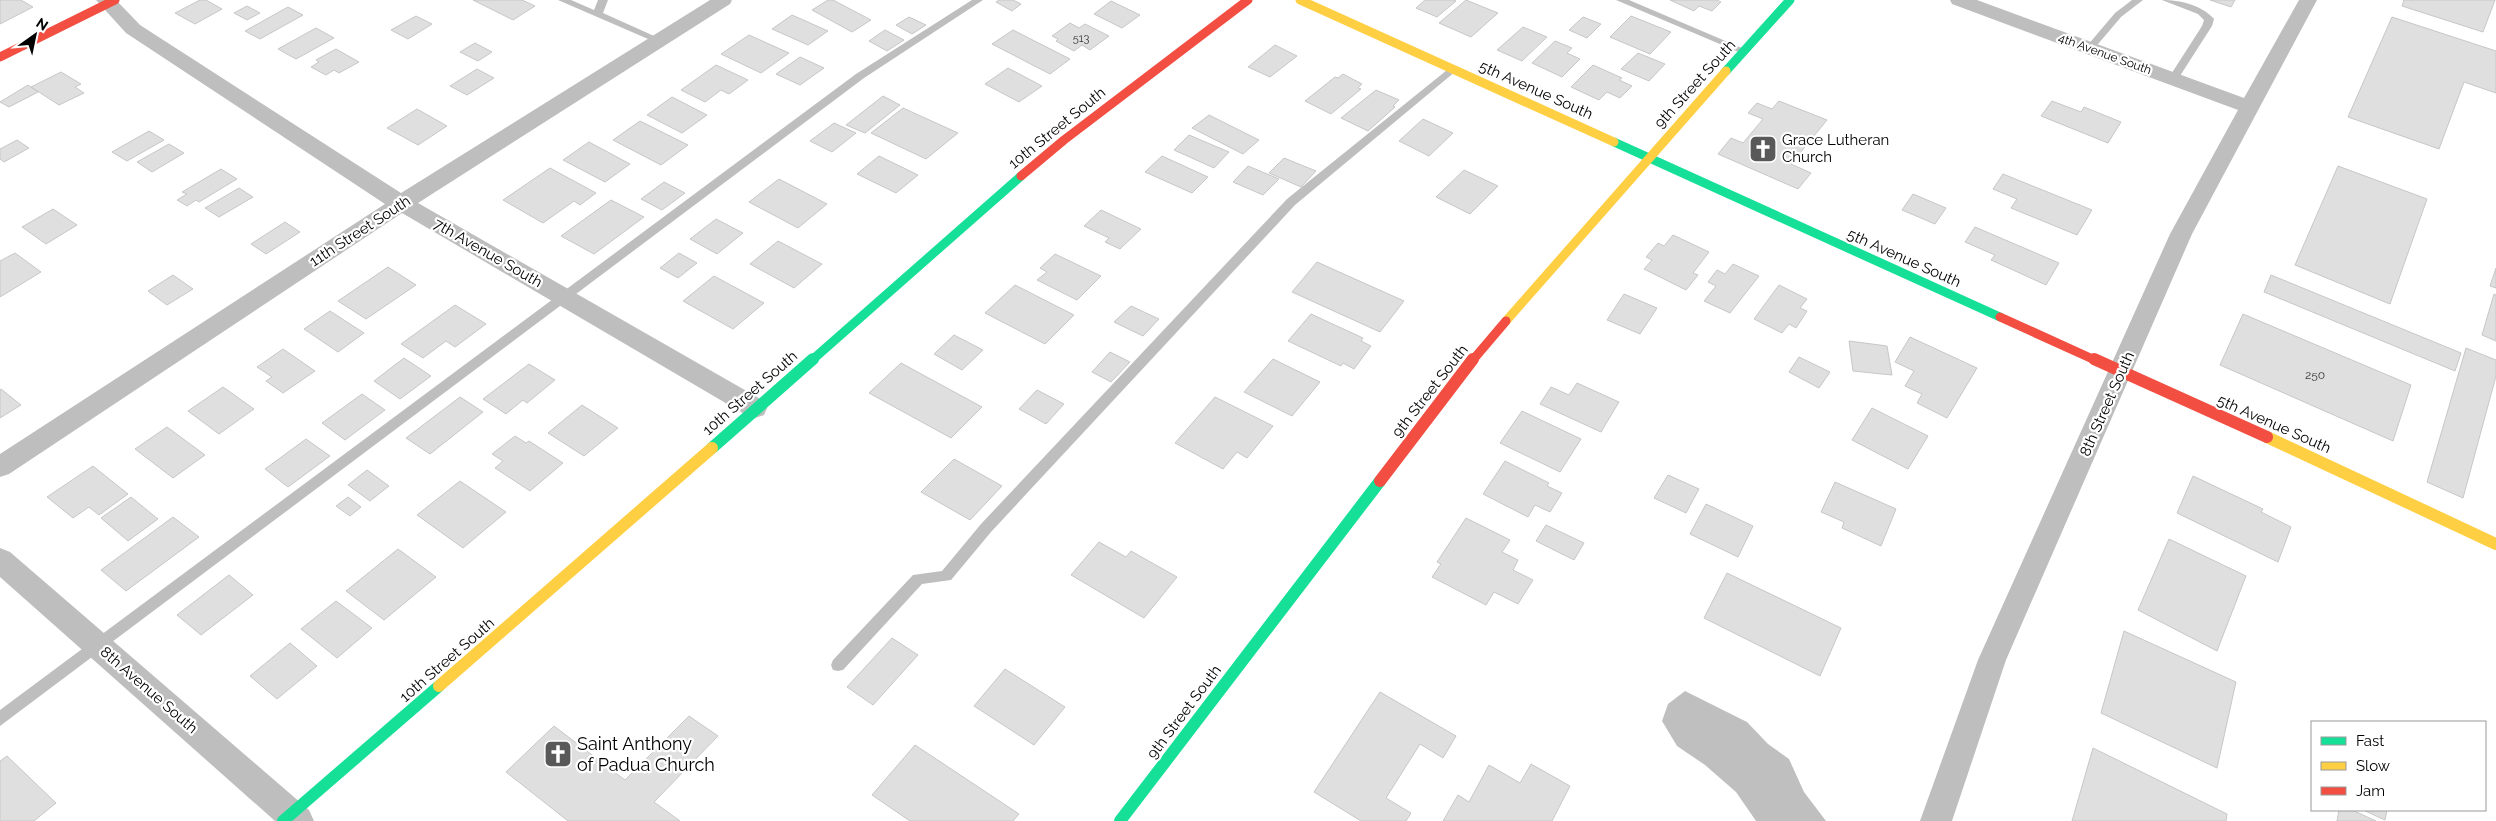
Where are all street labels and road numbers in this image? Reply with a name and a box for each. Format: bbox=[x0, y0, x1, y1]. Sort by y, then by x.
street label: 4th Avenue South bbox=[2057, 31, 2153, 77]
street label: 9th Street South bbox=[1651, 36, 1739, 132]
street label: 5th Avenue South bbox=[1476, 57, 1596, 123]
street label: 10th Street South bbox=[1005, 83, 1109, 173]
street label: 11th Street South bbox=[306, 192, 414, 270]
street label: 7th Avenue South bbox=[431, 215, 545, 291]
street label: 5th Avenue South bbox=[1844, 225, 1964, 291]
street label: 9th Street South bbox=[1388, 341, 1472, 441]
street label: 10th Street South bbox=[699, 347, 801, 439]
street label: 8th Street South bbox=[2076, 349, 2138, 459]
street label: 5th Avenue South bbox=[2214, 391, 2334, 457]
street label: 10th Street South bbox=[396, 614, 498, 706]
street label: 8th Avenue South bbox=[97, 643, 201, 737]
street label: 9th Street South bbox=[1143, 662, 1225, 762]

